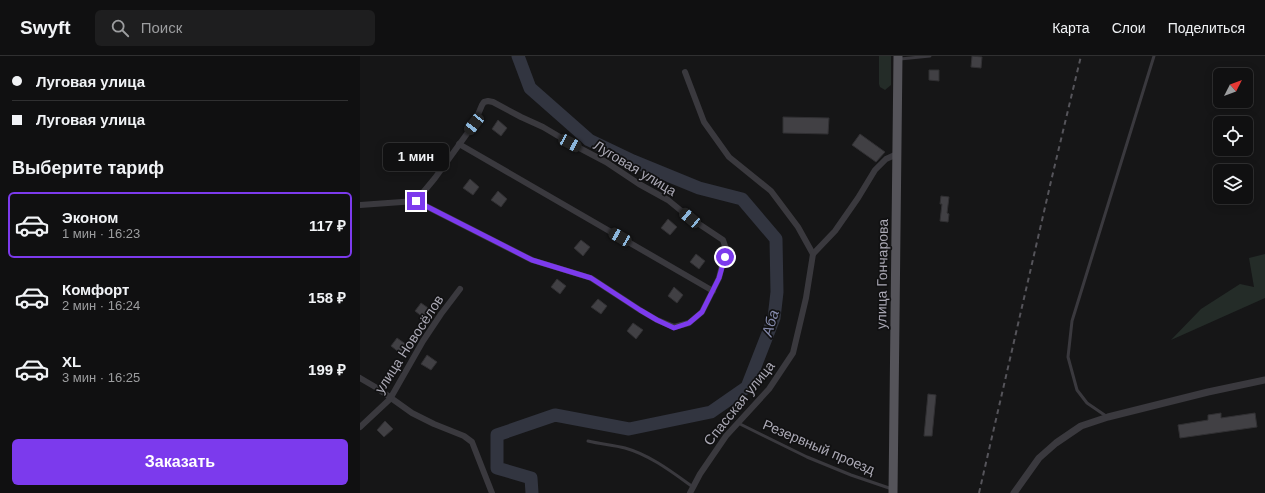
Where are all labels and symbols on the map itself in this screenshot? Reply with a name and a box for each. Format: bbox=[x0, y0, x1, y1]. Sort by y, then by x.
north arrow bbox=[1213, 68, 1253, 108]
car bbox=[462, 111, 486, 137]
car bbox=[557, 132, 583, 154]
street label: Луговая улица bbox=[591, 137, 680, 199]
callout: 1 мин bbox=[383, 143, 449, 171]
route end bbox=[407, 192, 425, 210]
car bbox=[677, 206, 703, 230]
street label: улица Гончарова bbox=[873, 219, 891, 329]
car bbox=[607, 226, 633, 248]
route start bbox=[716, 248, 734, 266]
street label: улица Новосёлов bbox=[371, 292, 447, 396]
water label: Аба bbox=[758, 308, 782, 339]
street label: Спасская улица bbox=[700, 358, 778, 448]
street label: Резервный проезд bbox=[761, 416, 877, 478]

